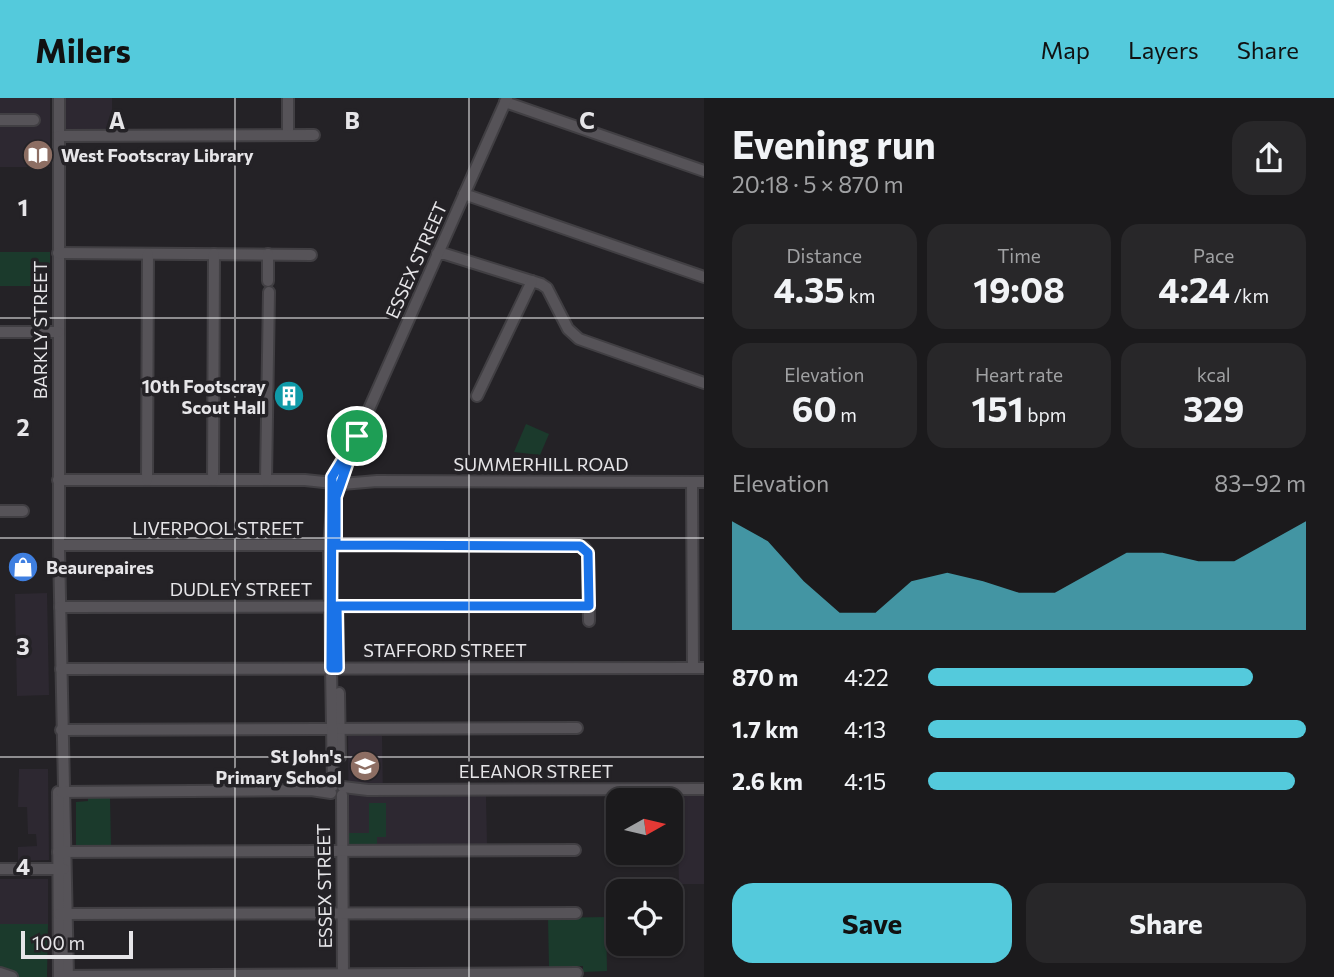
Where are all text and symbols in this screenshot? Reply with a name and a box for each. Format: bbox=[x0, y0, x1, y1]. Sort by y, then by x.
text: Milers bbox=[35, 29, 131, 70]
text: Map bbox=[1041, 35, 1090, 64]
text: Layers bbox=[1128, 35, 1199, 64]
text: Share bbox=[1237, 35, 1299, 64]
text: A bbox=[109, 106, 126, 134]
text: B bbox=[344, 106, 360, 134]
text: C bbox=[579, 106, 595, 134]
text: Evening run bbox=[732, 120, 936, 167]
button: share bbox=[1232, 121, 1306, 195]
library icon: West Footscray Library bbox=[21, 138, 55, 172]
place label: West Footscray Library bbox=[61, 144, 254, 166]
text: 20:18 · 5 × 870 m bbox=[732, 170, 904, 198]
text: 1 bbox=[18, 193, 28, 221]
street label: ESSEX STREET bbox=[381, 198, 451, 322]
text: Distance bbox=[787, 244, 862, 267]
text: Time bbox=[997, 244, 1041, 267]
text: Pace bbox=[1193, 244, 1234, 267]
street label: BARKLY STREET bbox=[29, 261, 51, 399]
text: 4.35 bbox=[773, 267, 845, 310]
text: 19:08 bbox=[973, 267, 1065, 310]
text: 4:24 bbox=[1158, 267, 1230, 310]
text: km bbox=[845, 284, 875, 307]
text: /km bbox=[1230, 284, 1269, 307]
text: Elevation bbox=[784, 363, 864, 386]
text: Heart rate bbox=[975, 363, 1063, 386]
text: kcal bbox=[1197, 363, 1231, 386]
place label: 10th Footscray Scout Hall bbox=[142, 375, 266, 418]
building icon: 10th Footscray Scout Hall bbox=[272, 379, 306, 413]
text: 60 bbox=[792, 386, 837, 429]
text: 151 bbox=[972, 386, 1024, 429]
text: 329 bbox=[1183, 386, 1244, 429]
text: m bbox=[837, 403, 857, 426]
text: bpm bbox=[1024, 403, 1066, 426]
pin bbox=[327, 406, 387, 466]
text: 2 bbox=[16, 413, 30, 441]
icon: arrive bbox=[338, 417, 376, 455]
street label: SUMMERHILL ROAD bbox=[454, 453, 628, 475]
text: Elevation bbox=[732, 469, 829, 497]
text: 83–92 m bbox=[1214, 469, 1306, 497]
street label: LIVERPOOL STREET bbox=[132, 517, 304, 539]
shop icon: Beaurepaires bbox=[6, 550, 40, 584]
place label: Beaurepaires bbox=[46, 556, 154, 578]
street label: DUDLEY STREET bbox=[170, 578, 312, 600]
text: 3 bbox=[16, 632, 30, 660]
street label: STAFFORD STREET bbox=[363, 639, 527, 661]
text: 870 m bbox=[732, 663, 798, 691]
text: 4:22 bbox=[844, 663, 889, 691]
text: 1.7 km bbox=[732, 715, 799, 743]
text: 4:13 bbox=[844, 715, 886, 743]
place label: St John's Primary School bbox=[216, 745, 342, 788]
school or university icon: St John's Primary School bbox=[348, 749, 382, 783]
street label: ELEANOR STREET bbox=[459, 760, 613, 782]
text: 2.6 km bbox=[732, 767, 803, 795]
text: 4:15 bbox=[844, 767, 886, 795]
north arrow bbox=[606, 788, 682, 864]
map controls bbox=[606, 788, 683, 956]
street label: ESSEX STREET bbox=[312, 823, 336, 949]
text: 4 bbox=[16, 852, 30, 880]
button: locate bbox=[606, 879, 683, 956]
button: Save bbox=[732, 883, 1012, 963]
button: Share bbox=[1026, 883, 1306, 963]
scale bar bbox=[21, 928, 133, 960]
text: 100 m bbox=[32, 931, 85, 954]

